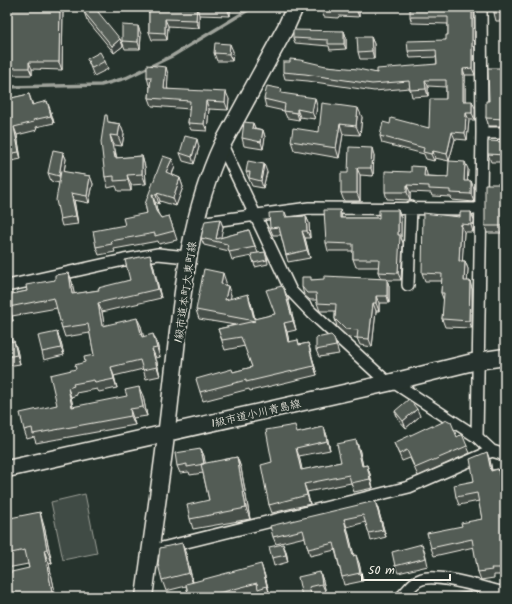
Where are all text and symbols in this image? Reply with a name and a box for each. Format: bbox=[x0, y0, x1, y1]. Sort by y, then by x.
street label: 1級市道本町大東町線 bbox=[170, 240, 202, 344]
street label: 1級市道小川青島線 bbox=[210, 395, 303, 433]
scale bar bbox=[362, 556, 450, 582]
text: 50 m bbox=[368, 561, 395, 580]

